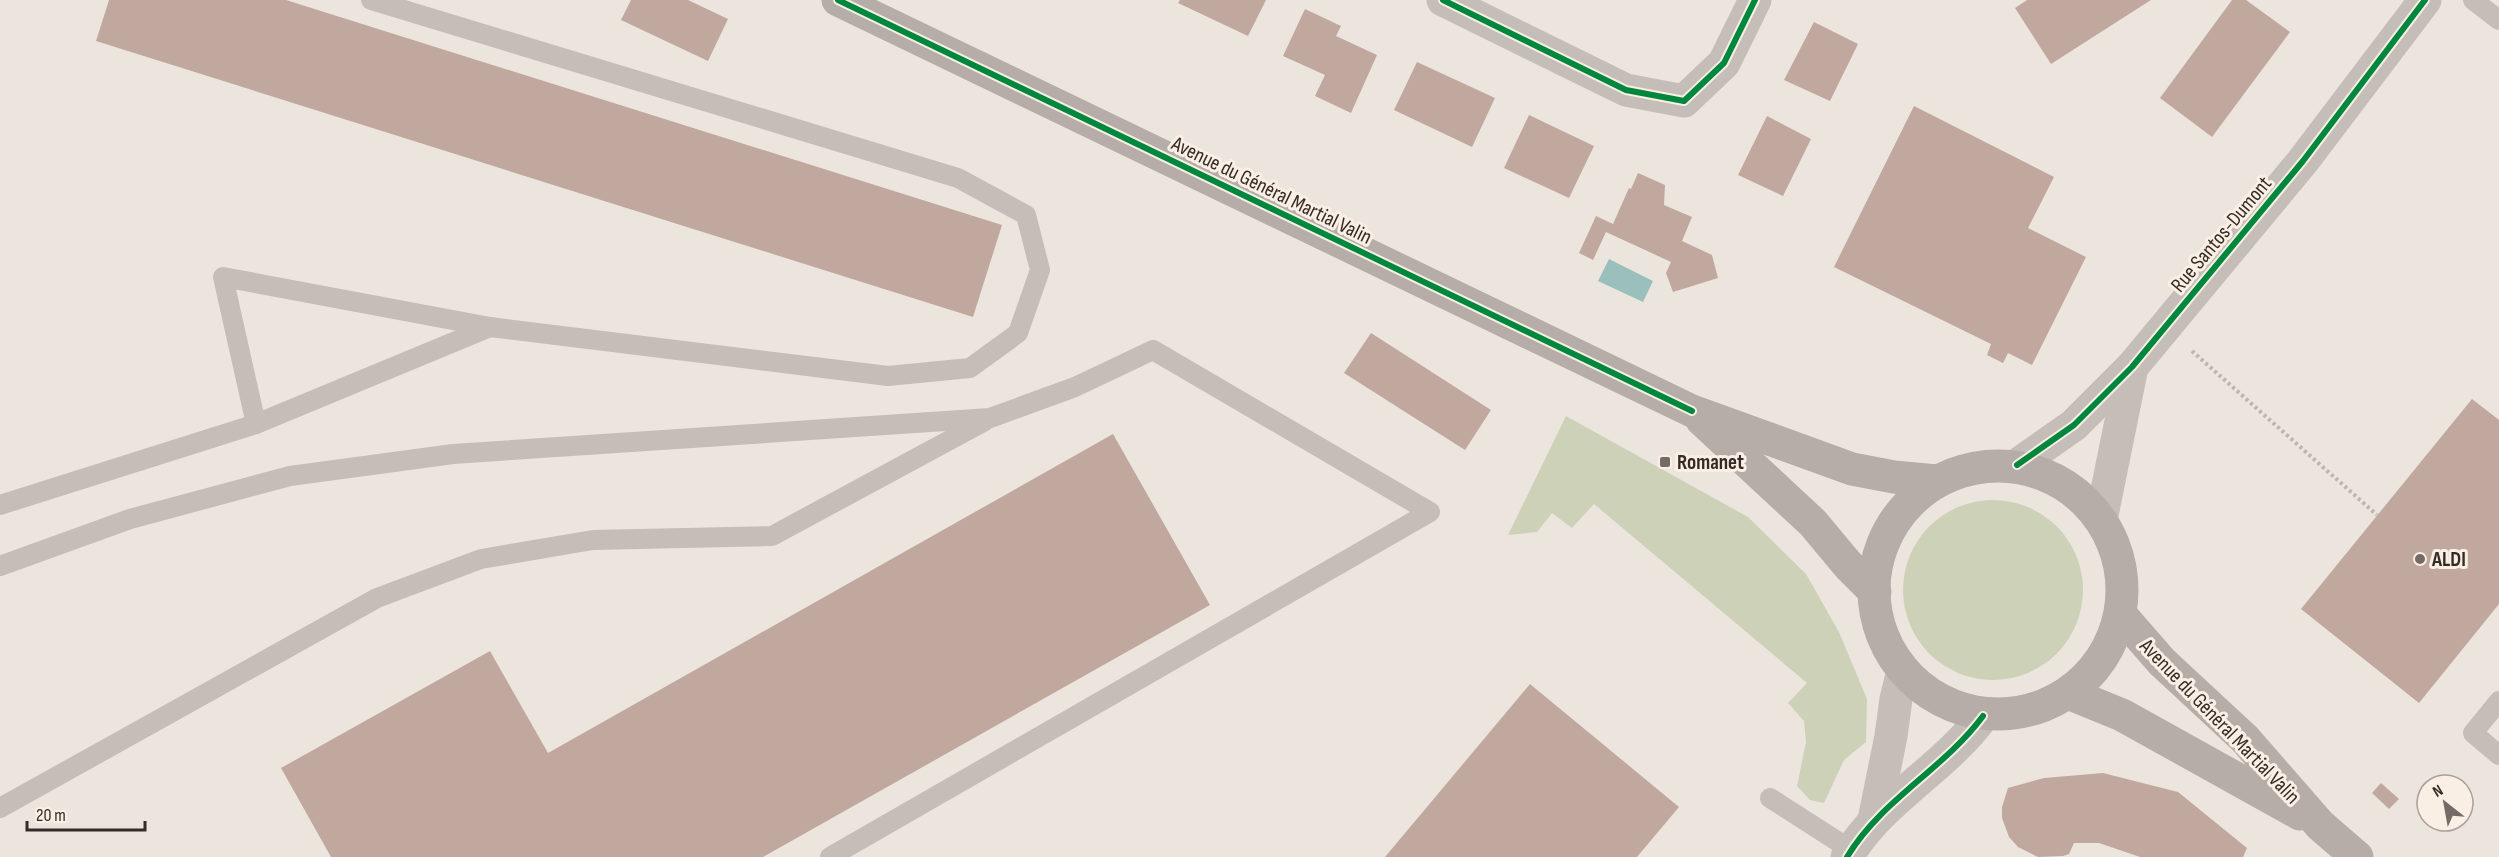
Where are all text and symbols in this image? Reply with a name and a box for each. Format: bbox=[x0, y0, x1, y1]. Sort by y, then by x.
street label: Avenue du Général Martial Valin bbox=[1167, 131, 1376, 250]
street label: Rue Santos-Dumont bbox=[2166, 171, 2277, 297]
place label: Romanet bbox=[1677, 450, 1744, 475]
marker: Romanet bbox=[1658, 455, 1672, 469]
place label: ALDI bbox=[2431, 547, 2466, 572]
marker: ALDI bbox=[2413, 552, 2427, 566]
street label: Avenue du Général Martial Valin bbox=[2134, 633, 2305, 809]
north arrow bbox=[2415, 773, 2475, 833]
text: N bbox=[2429, 781, 2447, 802]
scale bar bbox=[27, 794, 146, 832]
text: 20 m bbox=[36, 805, 66, 826]

